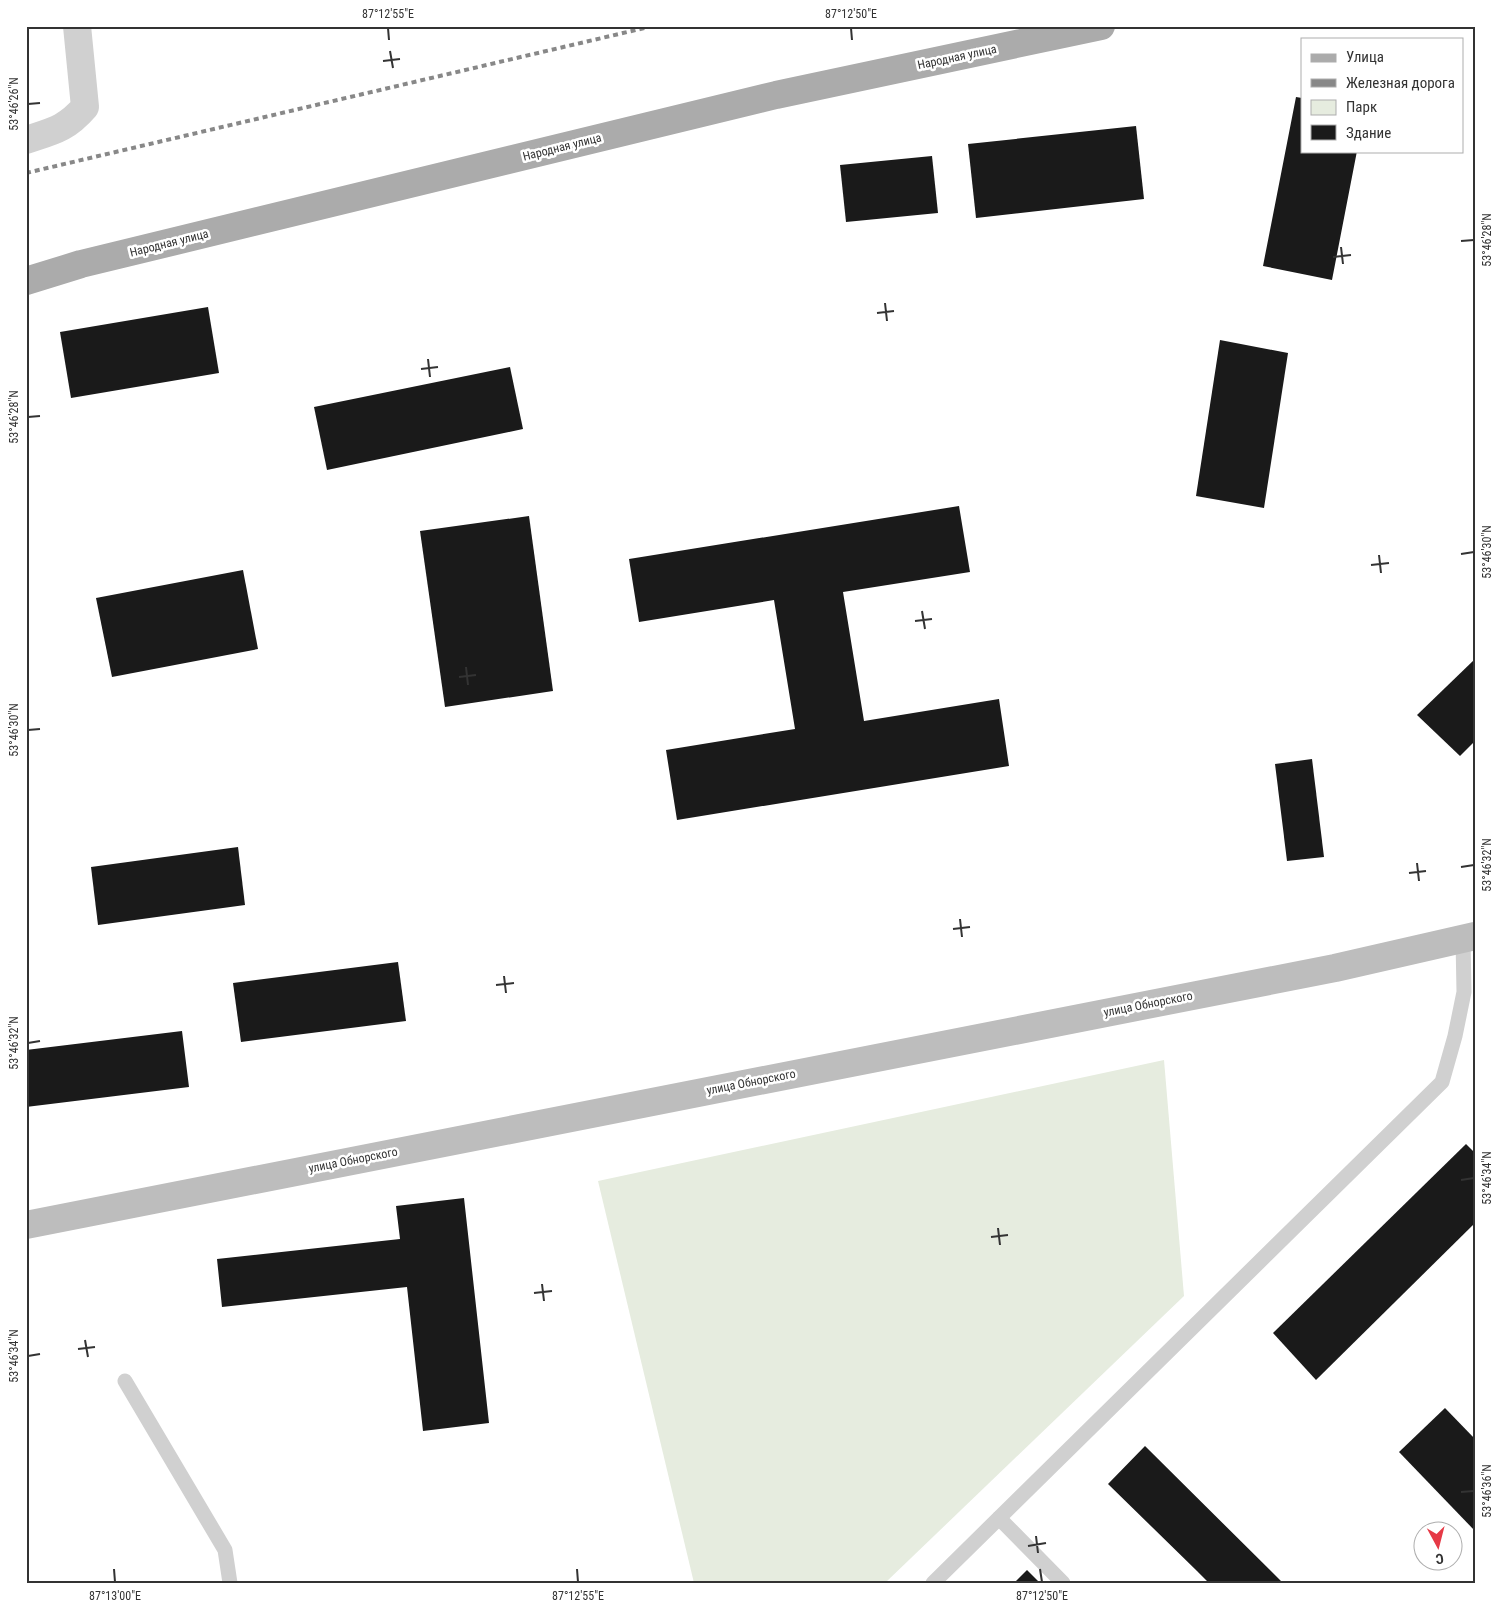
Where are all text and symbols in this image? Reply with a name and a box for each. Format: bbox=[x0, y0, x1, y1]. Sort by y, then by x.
text: 87°12'55"E bbox=[362, 7, 414, 21]
text: 87°12'50"E bbox=[825, 7, 877, 21]
legend bbox=[1301, 38, 1464, 152]
street label: Народная улица bbox=[916, 42, 998, 72]
text: Улица bbox=[1346, 48, 1384, 66]
text: Железная дорога bbox=[1346, 74, 1455, 92]
text: 53°46'26"N bbox=[7, 77, 21, 131]
text: Парк bbox=[1346, 98, 1377, 116]
text: Здание bbox=[1346, 124, 1391, 142]
street label: Народная улица bbox=[521, 130, 603, 164]
text: 53°46'28"N bbox=[1480, 213, 1494, 267]
street label: Народная улица bbox=[128, 226, 210, 260]
text: 53°46'28"N bbox=[7, 390, 21, 444]
text: 53°46'30"N bbox=[1480, 525, 1494, 579]
text: 53°46'30"N bbox=[7, 703, 21, 757]
text: 53°46'32"N bbox=[1480, 838, 1494, 892]
street label: улица Обнорского bbox=[1102, 989, 1194, 1019]
text: 53°46'32"N bbox=[7, 1016, 21, 1070]
street label: улица Обнорского bbox=[705, 1067, 797, 1097]
street label: улица Обнорского bbox=[307, 1145, 399, 1175]
text: 53°46'34"N bbox=[1480, 1151, 1494, 1205]
text: 53°46'34"N bbox=[7, 1329, 21, 1383]
text: 53°46'36"N bbox=[1480, 1464, 1494, 1518]
north arrow bbox=[1414, 1522, 1464, 1572]
text: С bbox=[1435, 1550, 1445, 1567]
text: 87°13'00"E bbox=[89, 1589, 141, 1603]
text: 87°12'55"E bbox=[552, 1589, 604, 1603]
text: 87°12'50"E bbox=[1016, 1589, 1068, 1603]

